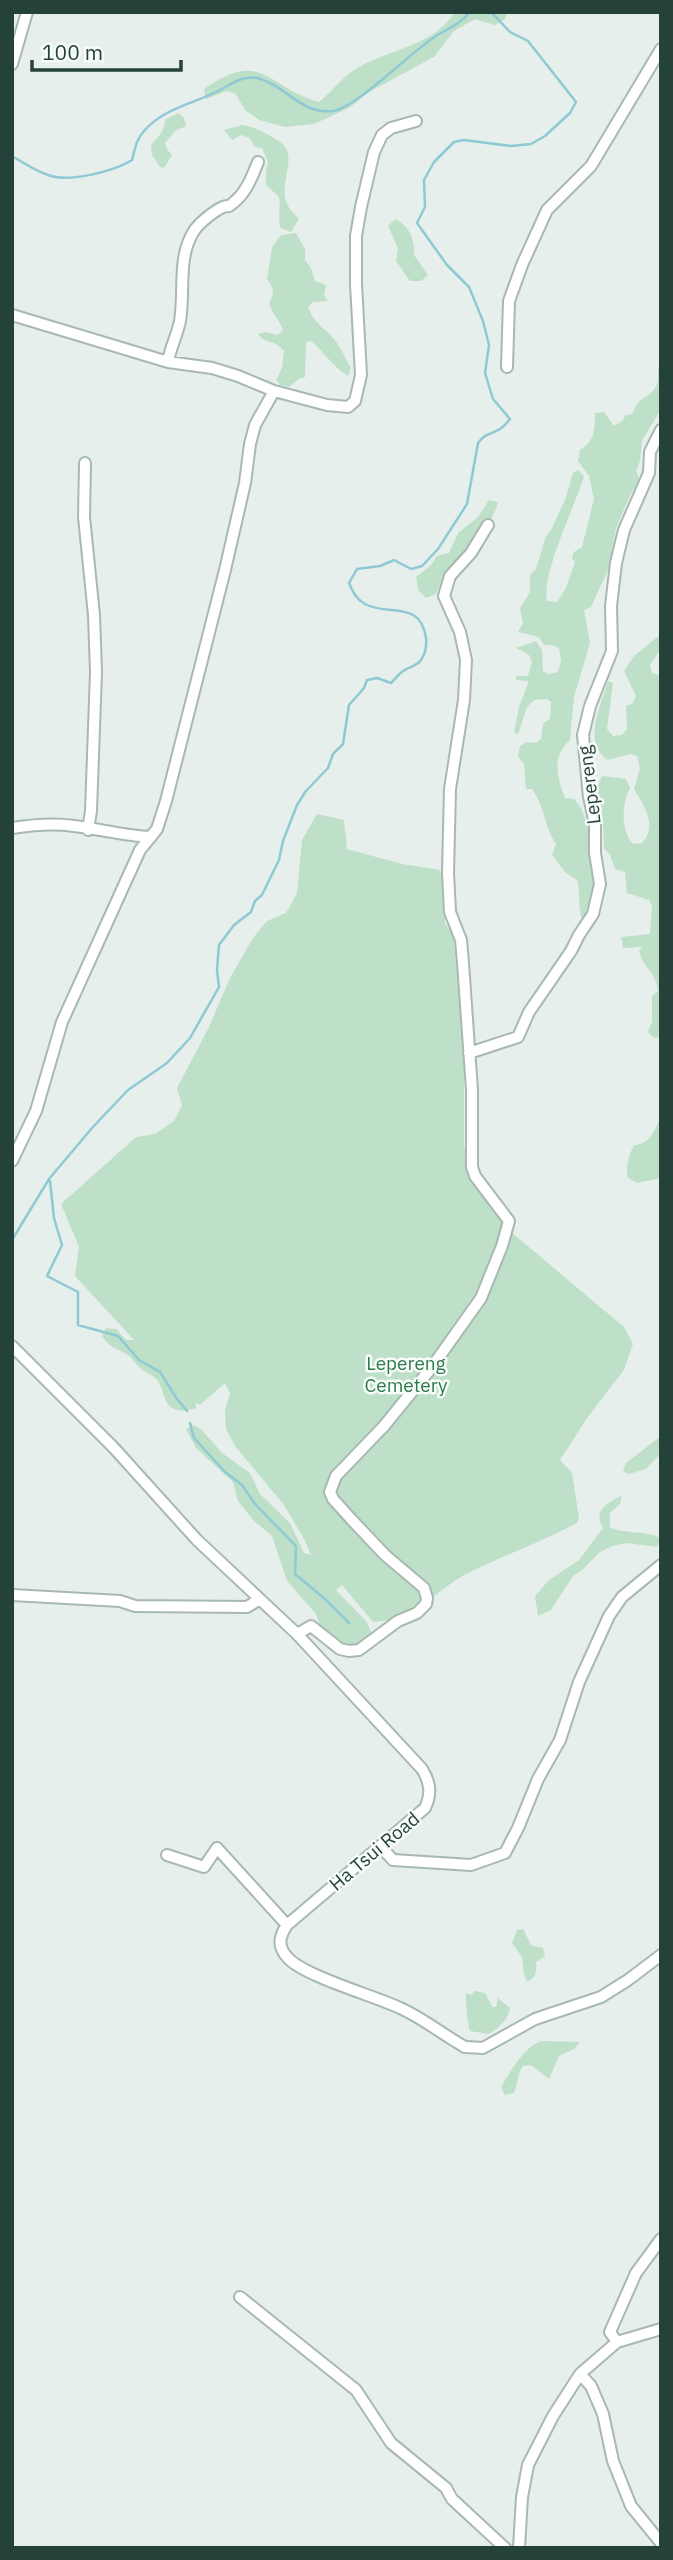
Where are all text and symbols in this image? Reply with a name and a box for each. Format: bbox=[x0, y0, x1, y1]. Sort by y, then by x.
scale bar bbox=[32, 28, 180, 72]
text: 100 m bbox=[42, 38, 103, 66]
street label: Lepereng bbox=[572, 744, 606, 826]
park label: Lepereng Cemetery bbox=[365, 1351, 448, 1397]
street label: Ha Tsui Road bbox=[324, 1806, 424, 1896]

